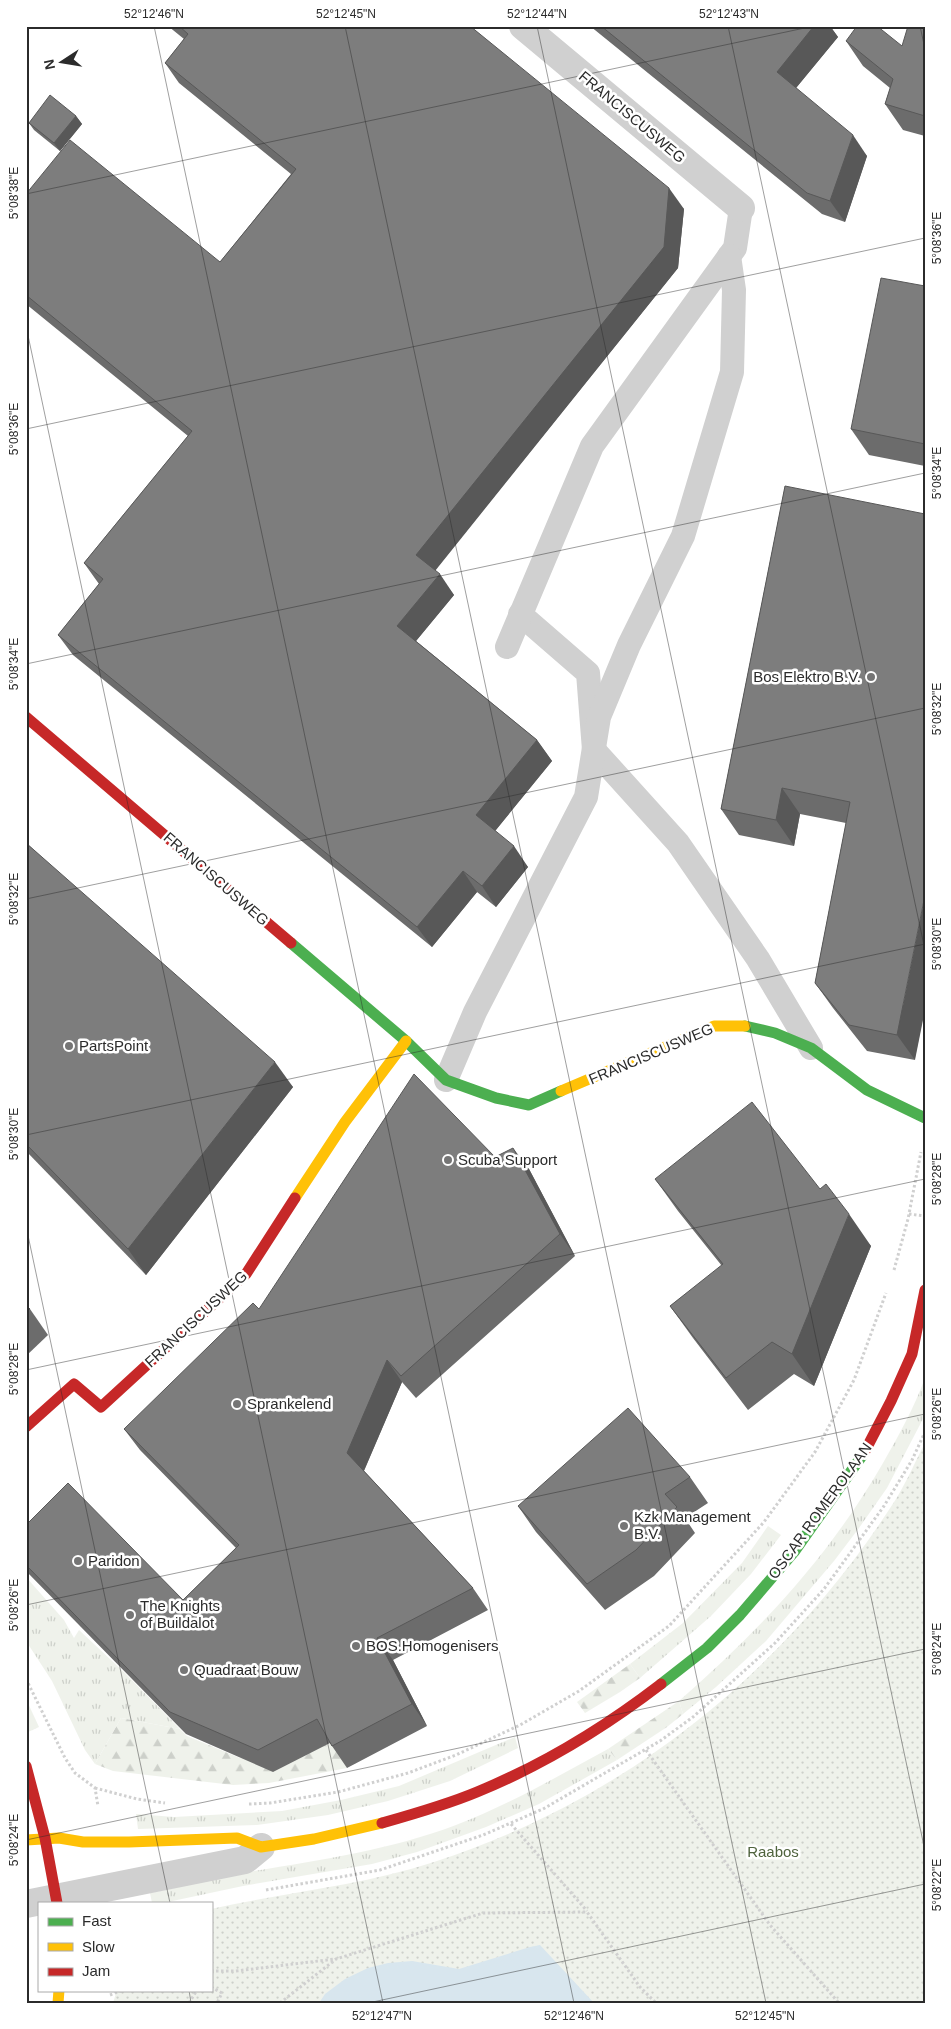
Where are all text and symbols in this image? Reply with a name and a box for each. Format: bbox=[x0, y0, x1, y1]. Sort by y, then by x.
text: 52°12'46"N bbox=[124, 7, 184, 21]
text: 52°12'45"N bbox=[316, 7, 376, 21]
text: 52°12'44"N bbox=[507, 7, 567, 21]
text: 52°12'43"N bbox=[699, 7, 759, 21]
north arrow bbox=[38, 38, 88, 88]
text: N bbox=[40, 58, 58, 71]
street label: FRANCISCUSWEG bbox=[576, 67, 689, 166]
text: 5°08'38"E bbox=[7, 167, 21, 219]
text: 5°08'36"E bbox=[930, 212, 944, 264]
text: 5°08'36"E bbox=[7, 403, 21, 455]
text: 5°08'34"E bbox=[930, 447, 944, 499]
text: 5°08'34"E bbox=[7, 638, 21, 690]
place label: Bos Elektro B.V. bbox=[753, 668, 861, 685]
marker: Bos Elektro B.V. bbox=[865, 671, 877, 683]
text: 5°08'32"E bbox=[930, 683, 944, 735]
street label: FRANCISCUSWEG bbox=[160, 828, 272, 929]
text: 5°08'32"E bbox=[7, 873, 21, 925]
text: 5°08'30"E bbox=[930, 918, 944, 970]
street label: FRANCISCUSWEG bbox=[586, 1020, 715, 1087]
place label: PartsPoint bbox=[79, 1037, 149, 1054]
marker: PartsPoint bbox=[63, 1040, 75, 1052]
text: 5°08'30"E bbox=[7, 1108, 21, 1160]
place label: Scuba Support bbox=[458, 1151, 558, 1168]
text: 5°08'28"E bbox=[930, 1153, 944, 1205]
marker: Scuba Support bbox=[442, 1154, 454, 1166]
street label: FRANCISCUSWEG bbox=[141, 1267, 250, 1370]
text: 5°08'28"E bbox=[7, 1343, 21, 1395]
text: 5°08'26"E bbox=[930, 1388, 944, 1440]
place label: Sprankelend bbox=[247, 1395, 331, 1412]
marker: Sprankelend bbox=[231, 1398, 243, 1410]
street label: OSCAR ROMEROLAAN bbox=[764, 1439, 875, 1582]
place label: Kzk Management B.V. bbox=[634, 1508, 752, 1542]
marker: Kzk Management B.V. bbox=[618, 1520, 630, 1532]
place label: Paridon bbox=[88, 1552, 140, 1569]
marker: Paridon bbox=[72, 1555, 84, 1567]
text: 5°08'26"E bbox=[7, 1579, 21, 1631]
place label: The Knights of Buildalot bbox=[140, 1597, 220, 1631]
marker: The Knights of Buildalot bbox=[124, 1609, 136, 1621]
text: 5°08'24"E bbox=[930, 1623, 944, 1675]
place label: BOS.Homogenisers bbox=[366, 1637, 499, 1654]
marker: BOS.Homogenisers bbox=[350, 1640, 362, 1652]
place label: Quadraat Bouw bbox=[194, 1661, 298, 1678]
marker: Quadraat Bouw bbox=[178, 1664, 190, 1676]
text: 5°08'24"E bbox=[7, 1814, 21, 1866]
park label: Raabos bbox=[747, 1843, 799, 1860]
text: 5°08'22"E bbox=[930, 1859, 944, 1911]
legend bbox=[38, 1902, 212, 1992]
text: Fast bbox=[82, 1912, 112, 1929]
text: Slow bbox=[82, 1938, 115, 1955]
text: Jam bbox=[82, 1962, 110, 1979]
text: 52°12'47"N bbox=[352, 2009, 412, 2023]
text: 52°12'46"N bbox=[544, 2009, 604, 2023]
text: 52°12'45"N bbox=[735, 2009, 795, 2023]

